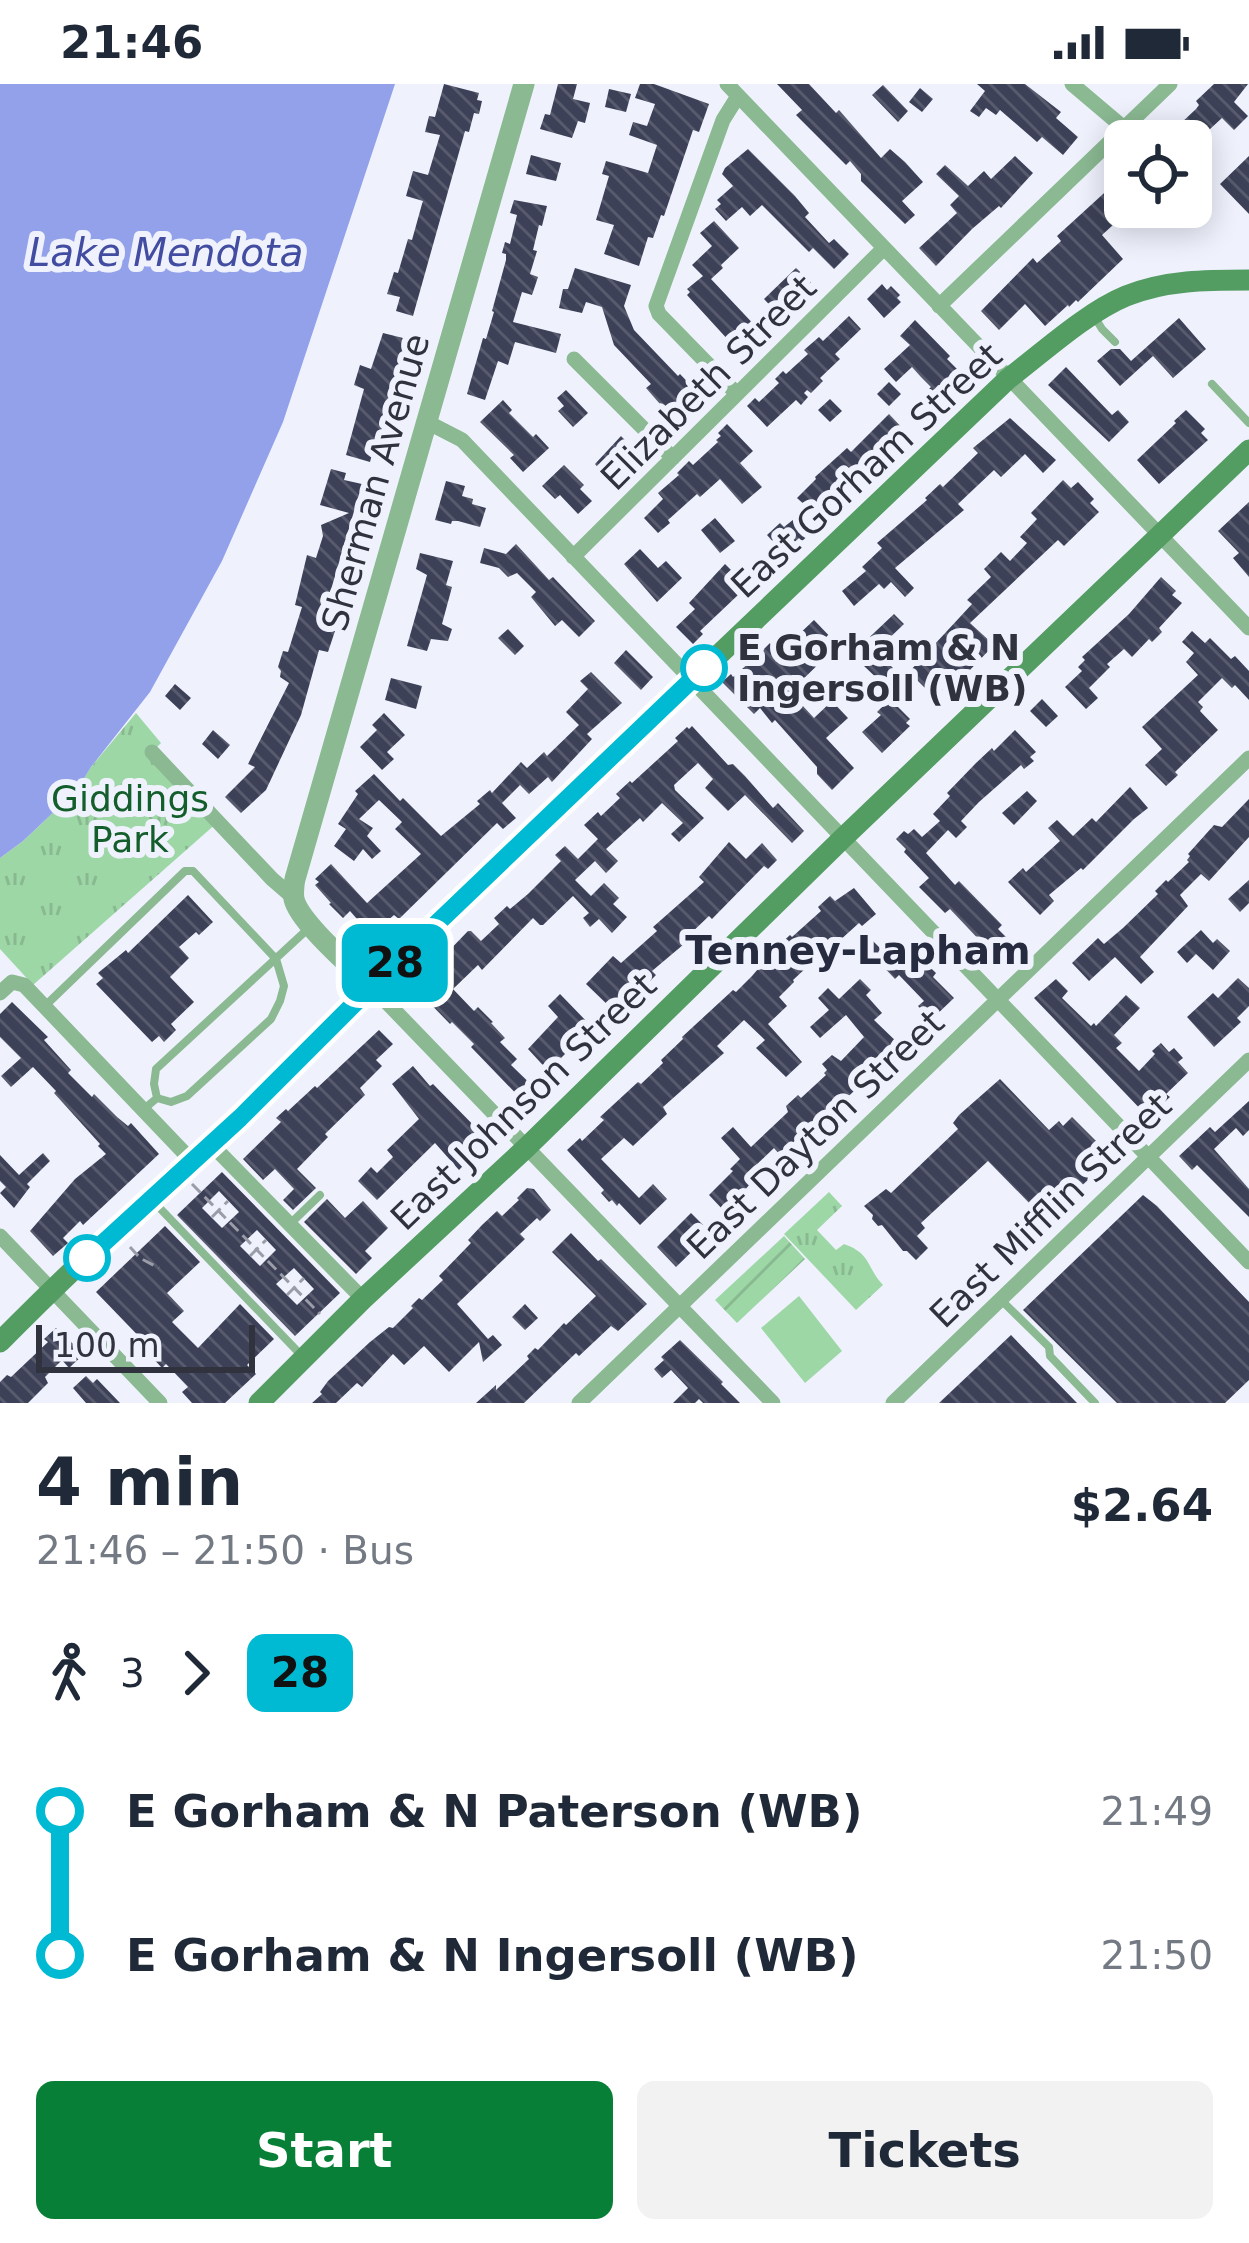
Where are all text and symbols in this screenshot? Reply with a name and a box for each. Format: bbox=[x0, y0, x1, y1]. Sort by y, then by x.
text: 21:46 bbox=[60, 16, 203, 69]
map controls bbox=[1104, 120, 1212, 228]
button: locate bbox=[1104, 120, 1212, 228]
water label: Lake Mendota bbox=[29, 230, 303, 275]
street label: Elizabeth Street bbox=[593, 267, 824, 498]
street label: Sherman Avenue bbox=[313, 329, 438, 635]
street label: East Gorham Street bbox=[723, 335, 1010, 606]
place label: E Gorham & N Ingersoll (WB) bbox=[737, 627, 1027, 709]
marker: E Gorham & N Ingersoll (WB) bbox=[682, 646, 726, 690]
park label: Giddings Park bbox=[51, 778, 209, 860]
line badge: 28 bbox=[341, 924, 449, 1002]
district label: Tenney-Lapham bbox=[685, 928, 1031, 973]
text: 28 bbox=[366, 938, 424, 987]
street label: East Johnson Street bbox=[383, 964, 664, 1238]
street label: East Dayton Street bbox=[679, 1002, 952, 1267]
street label: East Mifflin Street bbox=[922, 1085, 1179, 1336]
unlabelled marker bbox=[65, 1236, 109, 1280]
scale bar bbox=[36, 1319, 255, 1372]
text: 100 m bbox=[54, 1326, 160, 1365]
text: 4 min bbox=[36, 1444, 243, 1521]
text: $2.64 bbox=[1071, 1479, 1213, 1532]
text: 21:46 – 21:50 · Bus bbox=[36, 1528, 414, 1573]
icon: walk bbox=[36, 1640, 102, 1706]
icon: forward bbox=[163, 1640, 229, 1706]
text: 28 bbox=[271, 1648, 329, 1697]
text: 3 bbox=[120, 1651, 145, 1696]
text: E Gorham & N Paterson (WB) bbox=[126, 1785, 862, 1838]
text: 21:49 bbox=[1101, 1789, 1213, 1834]
text: E Gorham & N Ingersoll (WB) bbox=[126, 1929, 859, 1982]
text: 21:50 bbox=[1101, 1933, 1213, 1978]
button: Start bbox=[36, 2081, 613, 2219]
button: Tickets bbox=[637, 2081, 1213, 2219]

